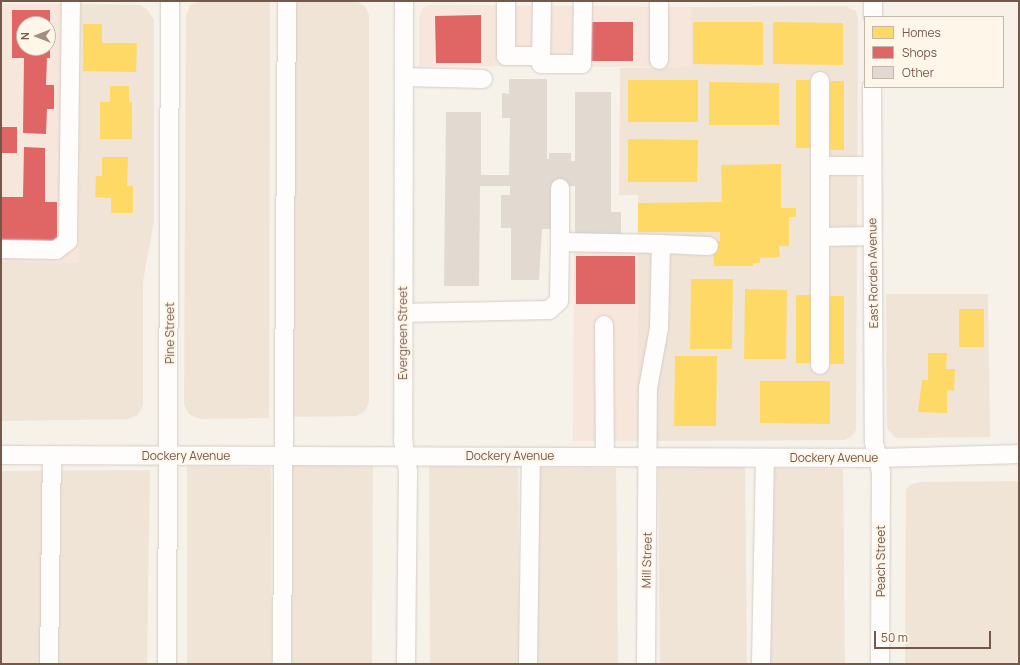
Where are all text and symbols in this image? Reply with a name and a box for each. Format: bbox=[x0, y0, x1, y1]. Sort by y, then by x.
north arrow bbox=[16, 16, 56, 56]
legend bbox=[864, 16, 1004, 88]
text: Homes bbox=[902, 24, 941, 41]
text: N bbox=[17, 32, 32, 40]
text: Shops bbox=[902, 44, 937, 61]
text: Other bbox=[902, 64, 934, 81]
street label: East Rorden Avenue bbox=[865, 218, 881, 328]
street label: Evergreen Street bbox=[396, 286, 410, 380]
street label: Pine Street bbox=[163, 302, 177, 364]
street label: Dockery Avenue bbox=[142, 449, 230, 463]
street label: Dockery Avenue bbox=[466, 449, 554, 463]
street label: Dockery Avenue bbox=[790, 451, 878, 465]
street label: Peach Street bbox=[874, 525, 888, 597]
street label: Mill Street bbox=[639, 532, 655, 588]
scale bar bbox=[876, 623, 993, 649]
text: 50 m bbox=[881, 629, 908, 646]

